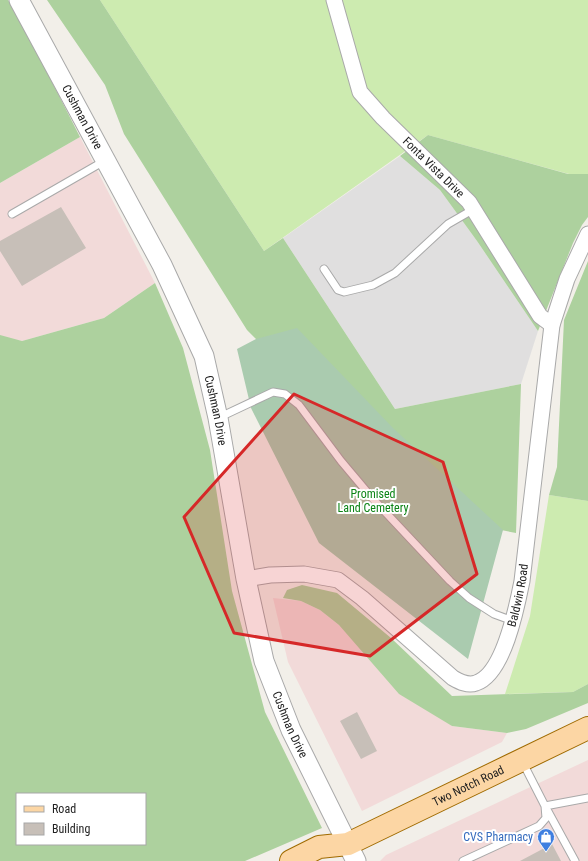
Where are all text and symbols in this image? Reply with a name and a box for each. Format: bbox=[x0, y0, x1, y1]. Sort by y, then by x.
street label: Cushman Drive bbox=[59, 82, 105, 152]
street label: Fonta Vista Drive bbox=[400, 134, 468, 201]
street label: Cushman Drive bbox=[202, 374, 230, 447]
park label: Promised Land Cemetery bbox=[338, 487, 409, 515]
street label: Baldwin Road bbox=[505, 563, 531, 629]
street label: Cushman Drive bbox=[270, 689, 311, 761]
street label: Two Notch Road bbox=[430, 763, 506, 809]
legend bbox=[16, 793, 146, 845]
text: Road bbox=[52, 802, 76, 816]
text: Building bbox=[52, 822, 90, 836]
shop icon: CVS Pharmacy bbox=[536, 827, 556, 852]
place label: CVS Pharmacy bbox=[463, 830, 533, 844]

